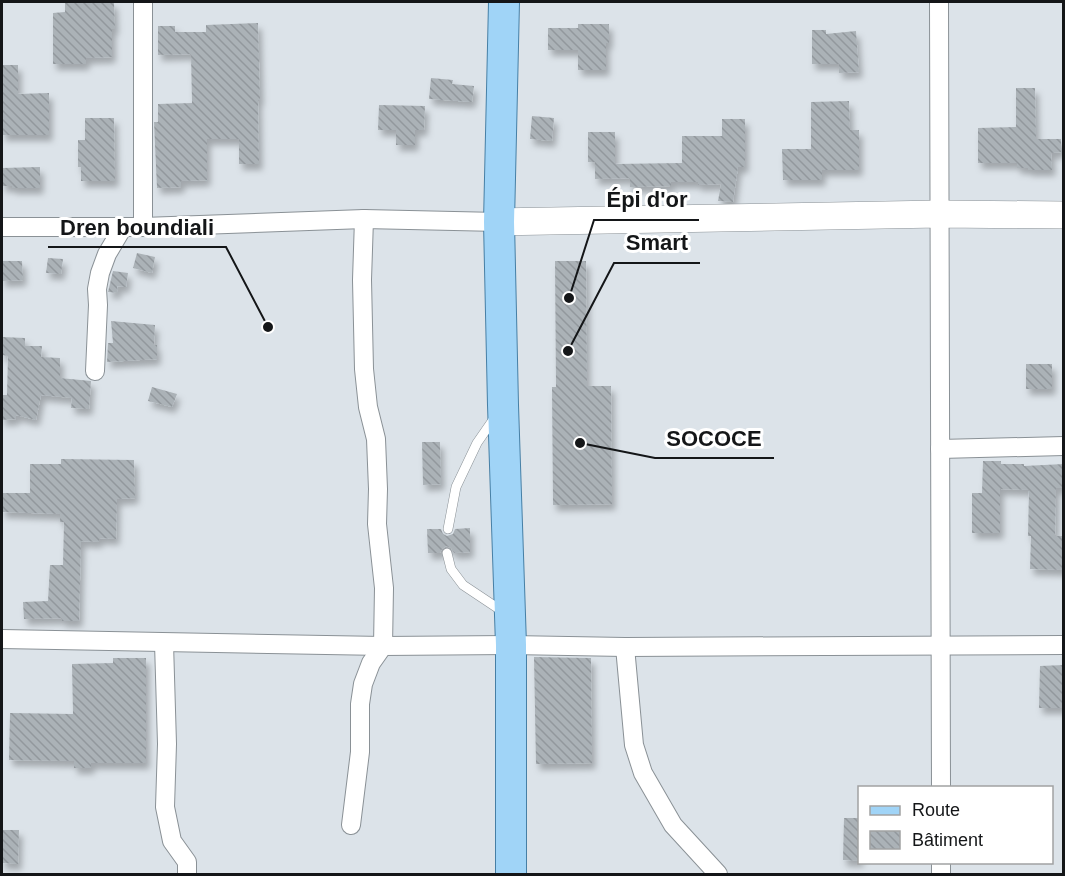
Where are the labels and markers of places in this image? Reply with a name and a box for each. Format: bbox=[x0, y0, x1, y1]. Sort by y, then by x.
callout: Épi d'or bbox=[594, 180, 699, 220]
callout: Dren boundiali bbox=[48, 207, 226, 247]
callout: Smart bbox=[614, 223, 700, 263]
callout: SOCOCE bbox=[655, 418, 774, 458]

